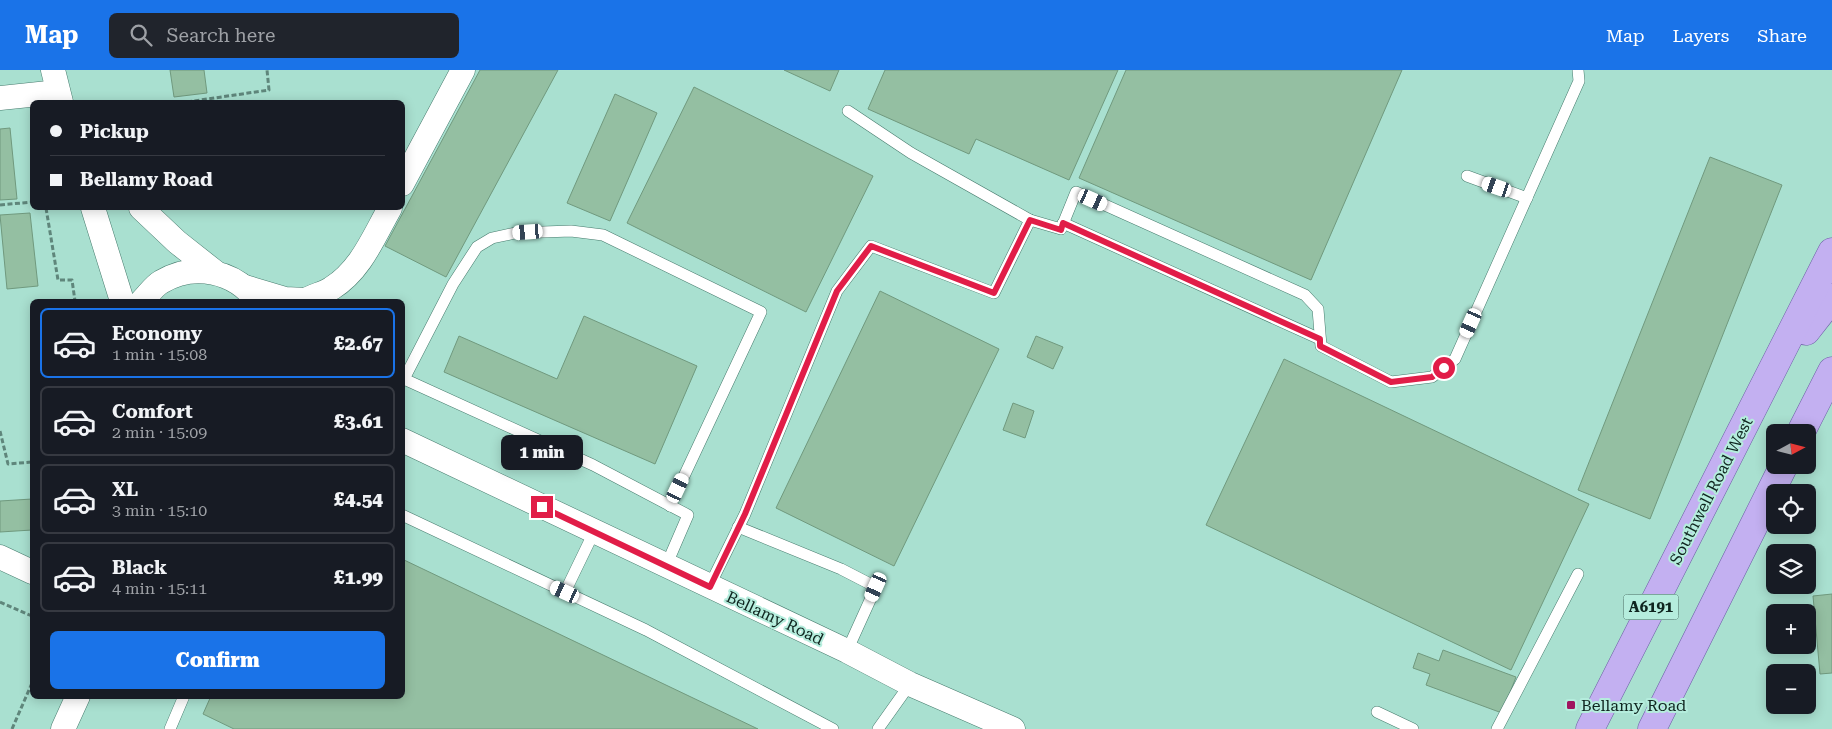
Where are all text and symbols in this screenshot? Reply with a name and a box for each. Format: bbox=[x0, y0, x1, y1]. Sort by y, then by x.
search box bbox=[109, 13, 459, 58]
text: Map bbox=[25, 21, 79, 49]
icon: search bbox=[127, 21, 155, 49]
text: Search here bbox=[167, 24, 275, 47]
text: Map bbox=[1606, 25, 1645, 46]
text: Layers bbox=[1673, 25, 1729, 46]
text: Share bbox=[1757, 25, 1807, 46]
text: Pickup bbox=[80, 120, 149, 143]
text: Bellamy Road bbox=[80, 168, 213, 191]
car bbox=[1480, 175, 1513, 199]
car bbox=[1076, 187, 1109, 213]
car bbox=[512, 223, 543, 241]
car bbox=[1458, 306, 1483, 340]
icon: car bbox=[52, 321, 97, 366]
text: Economy bbox=[112, 322, 202, 345]
text: £2.67 bbox=[334, 332, 383, 355]
text: 1 min · 15:08 bbox=[112, 345, 207, 364]
route start bbox=[1433, 357, 1455, 379]
icon: car bbox=[52, 399, 97, 444]
text: Comfort bbox=[112, 400, 193, 423]
text: £3.61 bbox=[334, 410, 383, 433]
street label: Southwell Road West bbox=[1666, 414, 1756, 568]
text: 2 min · 15:09 bbox=[112, 423, 207, 442]
north arrow bbox=[1766, 424, 1816, 474]
map controls bbox=[1766, 424, 1816, 714]
callout: 1 min bbox=[501, 434, 583, 470]
text: 1 min bbox=[520, 443, 564, 462]
car bbox=[664, 471, 691, 505]
icon: car bbox=[52, 477, 97, 522]
text: XL bbox=[112, 478, 138, 501]
button: locate bbox=[1766, 484, 1816, 534]
text: £4.54 bbox=[334, 488, 383, 511]
route end bbox=[531, 496, 553, 518]
text: 3 min · 15:10 bbox=[112, 501, 207, 520]
button: layers bbox=[1766, 544, 1816, 594]
icon: car bbox=[52, 555, 97, 600]
text: Black bbox=[112, 556, 167, 579]
text: £1.99 bbox=[334, 566, 383, 589]
car bbox=[863, 570, 888, 604]
text: 4 min · 15:11 bbox=[112, 579, 207, 598]
car bbox=[548, 579, 581, 605]
street label: Bellamy Road bbox=[723, 587, 827, 649]
road number: A6191 bbox=[1624, 594, 1678, 620]
button: + bbox=[1766, 604, 1816, 654]
button: Confirm bbox=[50, 631, 385, 689]
button: − bbox=[1766, 664, 1816, 714]
place label: Bellamy Road bbox=[1581, 696, 1686, 715]
marker: Bellamy Road bbox=[1565, 699, 1577, 711]

